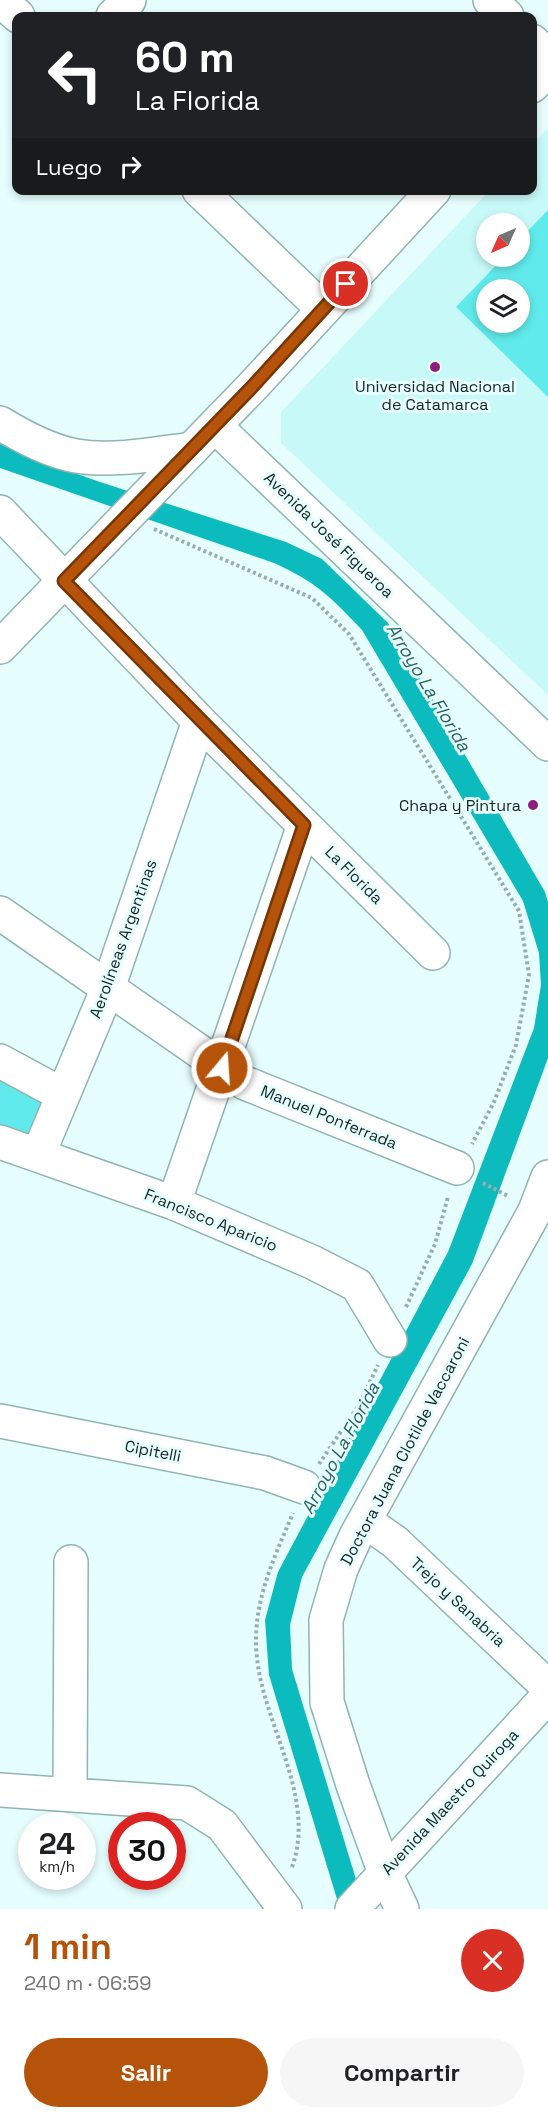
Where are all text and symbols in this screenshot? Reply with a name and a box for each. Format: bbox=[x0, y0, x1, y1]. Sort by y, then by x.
text: 60 m bbox=[135, 31, 235, 84]
icon: left bbox=[36, 36, 114, 114]
text: La Florida bbox=[135, 83, 260, 118]
icon: right bbox=[114, 150, 147, 183]
text: Luego bbox=[36, 153, 102, 181]
north arrow bbox=[476, 213, 530, 267]
map controls bbox=[476, 213, 530, 333]
pin bbox=[320, 258, 371, 309]
icon: arrive bbox=[329, 267, 362, 300]
button: layers bbox=[476, 279, 530, 333]
marker: Universidad Nacional de Catamarca bbox=[428, 360, 442, 374]
place label: Universidad Nacional de Catamarca bbox=[355, 376, 515, 415]
street label: Avenida José Figueroa bbox=[260, 467, 398, 603]
water label: Arroyo La Florida bbox=[382, 619, 477, 756]
place label: Chapa y Pintura bbox=[399, 795, 521, 816]
marker: Chapa y Pintura bbox=[526, 798, 540, 812]
street label: La Florida bbox=[320, 841, 388, 909]
street label: Aerolíneas Argentinas bbox=[84, 857, 162, 1021]
position arrow bbox=[190, 1036, 254, 1100]
street label: Manuel Ponferrada bbox=[258, 1080, 400, 1154]
street label: Francisco Aparicio bbox=[141, 1184, 281, 1256]
street label: Doctora Juana Clotilde Vaccaroni bbox=[336, 1333, 474, 1569]
water label: Arroyo La Florida bbox=[296, 1378, 385, 1518]
street label: Cipitelli bbox=[123, 1435, 183, 1467]
street label: Trejo y Sanabria bbox=[406, 1552, 510, 1652]
street label: Avenida Maestro Quiroga bbox=[377, 1725, 523, 1879]
speed limit sign: 30 bbox=[108, 1812, 186, 1890]
text: 24 bbox=[39, 1824, 75, 1863]
text: km/h bbox=[39, 1857, 75, 1876]
text: 1 min bbox=[24, 1924, 112, 1970]
button: close bbox=[461, 1929, 524, 1992]
text: 240 m · 06:59 bbox=[24, 1970, 152, 1996]
button: Salir bbox=[24, 2038, 268, 2107]
button: Compartir bbox=[280, 2038, 524, 2107]

